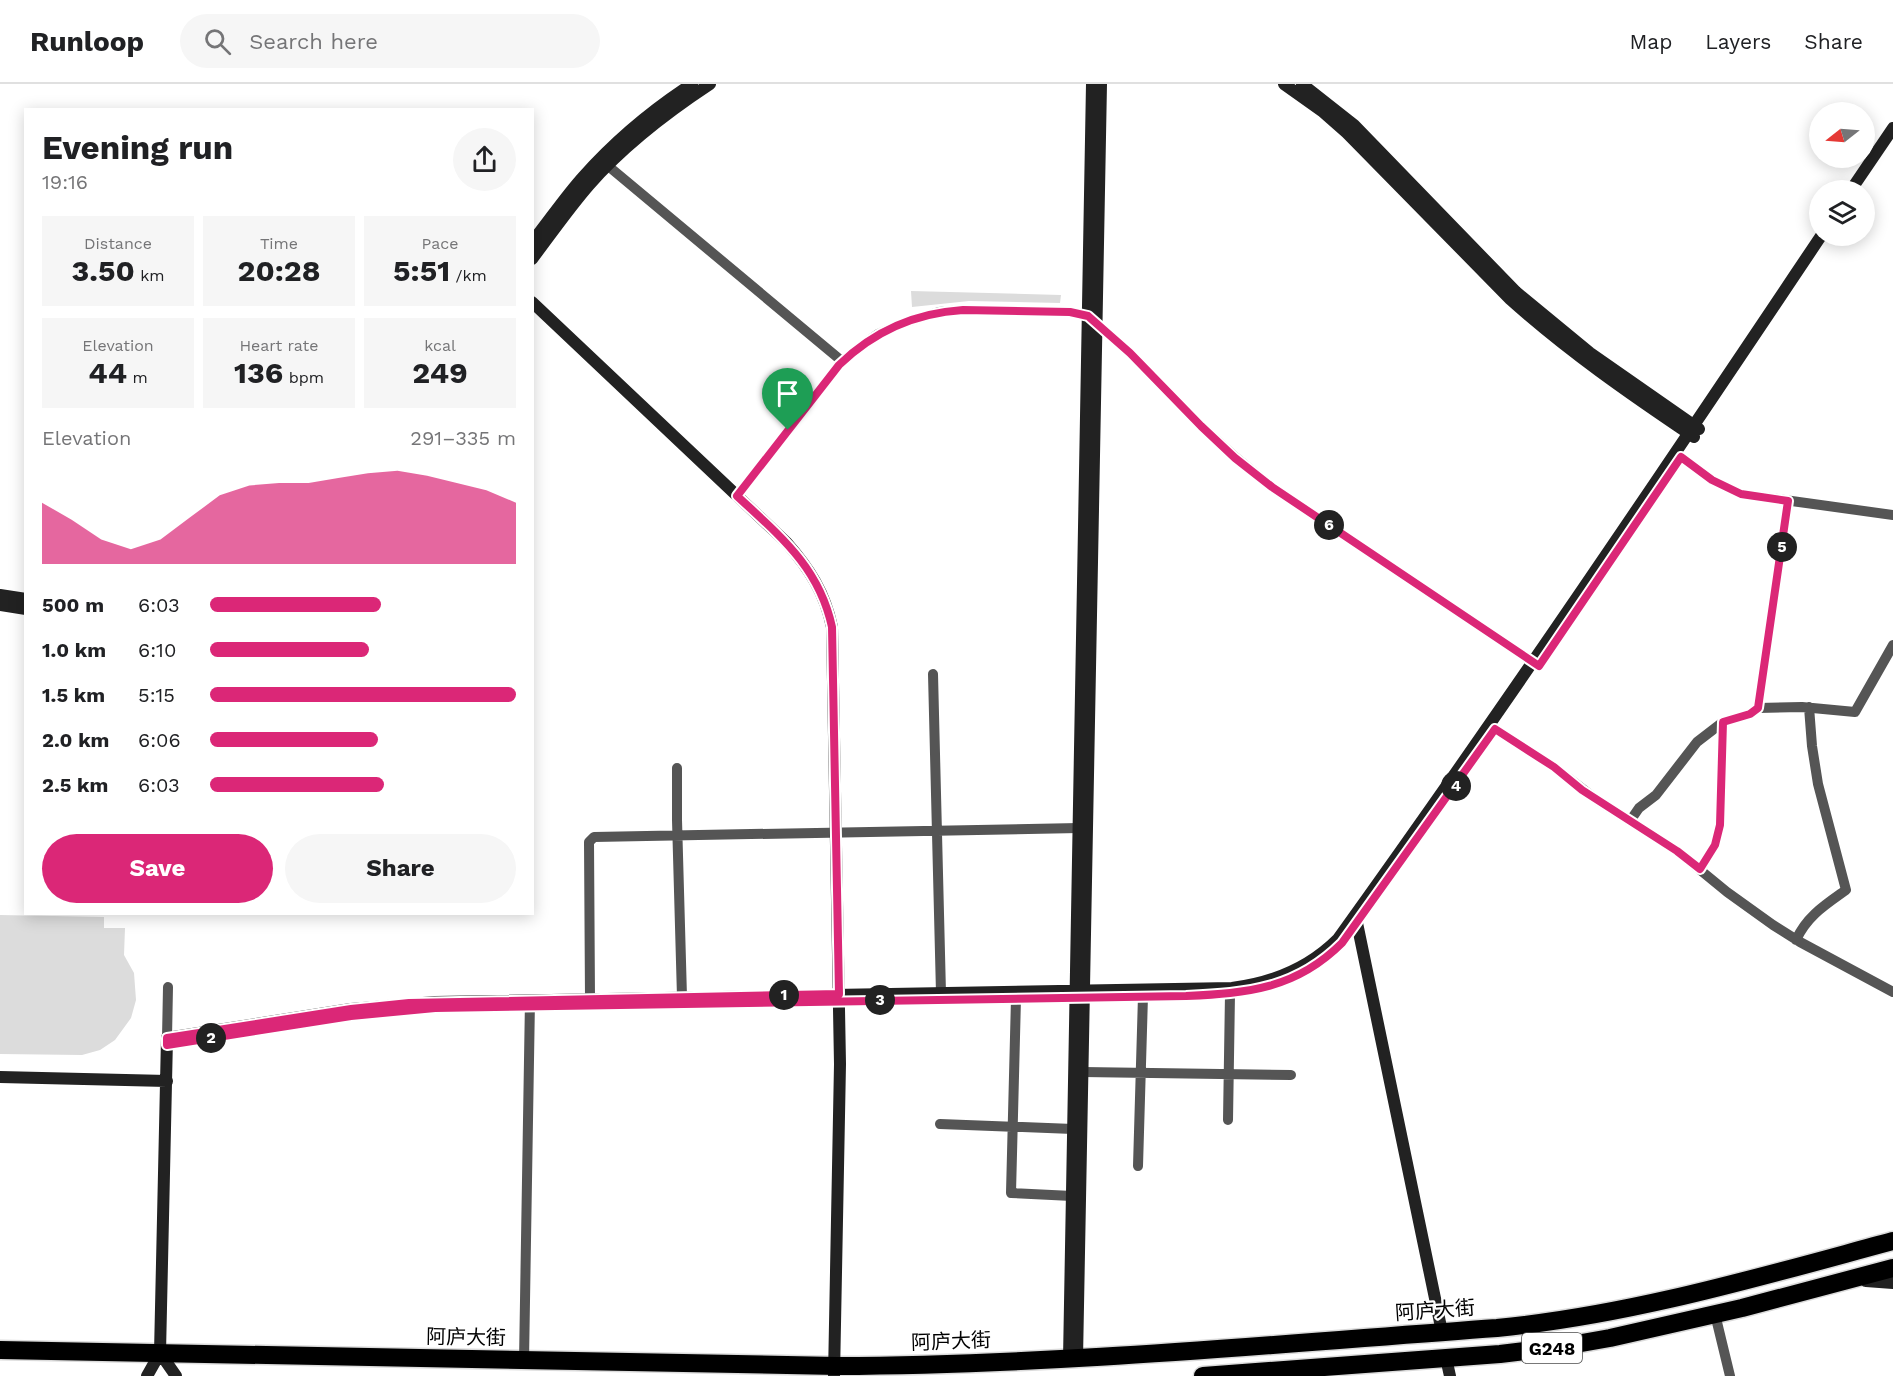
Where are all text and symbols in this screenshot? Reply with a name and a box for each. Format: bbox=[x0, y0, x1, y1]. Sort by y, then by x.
search box bbox=[180, 14, 600, 68]
text: Runloop bbox=[30, 25, 144, 58]
icon: search bbox=[201, 25, 234, 58]
text: Search here bbox=[249, 29, 378, 54]
text: Map bbox=[1629, 29, 1672, 54]
text: Layers bbox=[1705, 29, 1771, 54]
text: Share bbox=[1804, 29, 1863, 54]
north arrow bbox=[1809, 102, 1875, 168]
map controls bbox=[1809, 102, 1875, 246]
text: Evening run bbox=[42, 128, 233, 167]
button: share bbox=[453, 128, 516, 191]
text: 19:16 bbox=[42, 170, 88, 194]
button: layers bbox=[1809, 180, 1875, 246]
text: Distance bbox=[84, 234, 152, 253]
text: Time bbox=[260, 234, 298, 253]
text: Pace bbox=[421, 234, 459, 253]
text: 3.50 bbox=[71, 253, 135, 288]
text: 20:28 bbox=[238, 253, 320, 288]
text: 5:51 bbox=[393, 253, 450, 288]
text: km bbox=[135, 266, 165, 285]
text: /km bbox=[450, 266, 487, 285]
text: Elevation bbox=[82, 336, 154, 355]
text: Heart rate bbox=[239, 336, 319, 355]
text: kcal bbox=[424, 336, 456, 355]
text: 44 bbox=[88, 355, 127, 390]
text: 136 bbox=[234, 355, 283, 390]
text: 249 bbox=[412, 355, 468, 390]
text: m bbox=[127, 368, 148, 387]
text: bpm bbox=[283, 368, 324, 387]
pin bbox=[762, 368, 813, 430]
icon: arrive bbox=[771, 377, 804, 410]
text: Elevation bbox=[42, 426, 131, 450]
text: 291–335 m bbox=[410, 426, 516, 450]
pin: 6 bbox=[1314, 510, 1344, 540]
text: 6 bbox=[1324, 515, 1334, 534]
pin: 5 bbox=[1767, 532, 1797, 562]
text: 5 bbox=[1777, 537, 1787, 556]
text: 500 m bbox=[42, 593, 104, 617]
text: 6:03 bbox=[138, 593, 180, 617]
text: 1.0 km bbox=[42, 638, 106, 662]
text: 6:10 bbox=[138, 638, 176, 662]
text: 1.5 km bbox=[42, 683, 105, 707]
text: 5:15 bbox=[138, 683, 175, 707]
text: 2.0 km bbox=[42, 728, 109, 752]
text: 6:06 bbox=[138, 728, 181, 752]
pin: 4 bbox=[1441, 771, 1471, 801]
text: 2.5 km bbox=[42, 773, 108, 797]
text: 6:03 bbox=[138, 773, 180, 797]
text: 4 bbox=[1451, 776, 1461, 795]
button: Save bbox=[42, 834, 273, 903]
button: Share bbox=[285, 834, 516, 903]
pin: 1 bbox=[769, 980, 799, 1010]
text: 1 bbox=[781, 985, 787, 1004]
pin: 3 bbox=[865, 985, 895, 1015]
text: 3 bbox=[875, 990, 885, 1009]
pin: 2 bbox=[196, 1023, 226, 1053]
text: 2 bbox=[206, 1028, 216, 1047]
street label: 阿庐大街 bbox=[1394, 1295, 1476, 1325]
street label: 阿庐大街 bbox=[426, 1324, 506, 1350]
street label: 阿庐大街 bbox=[911, 1328, 991, 1354]
road number: G248 bbox=[1522, 1333, 1582, 1363]

